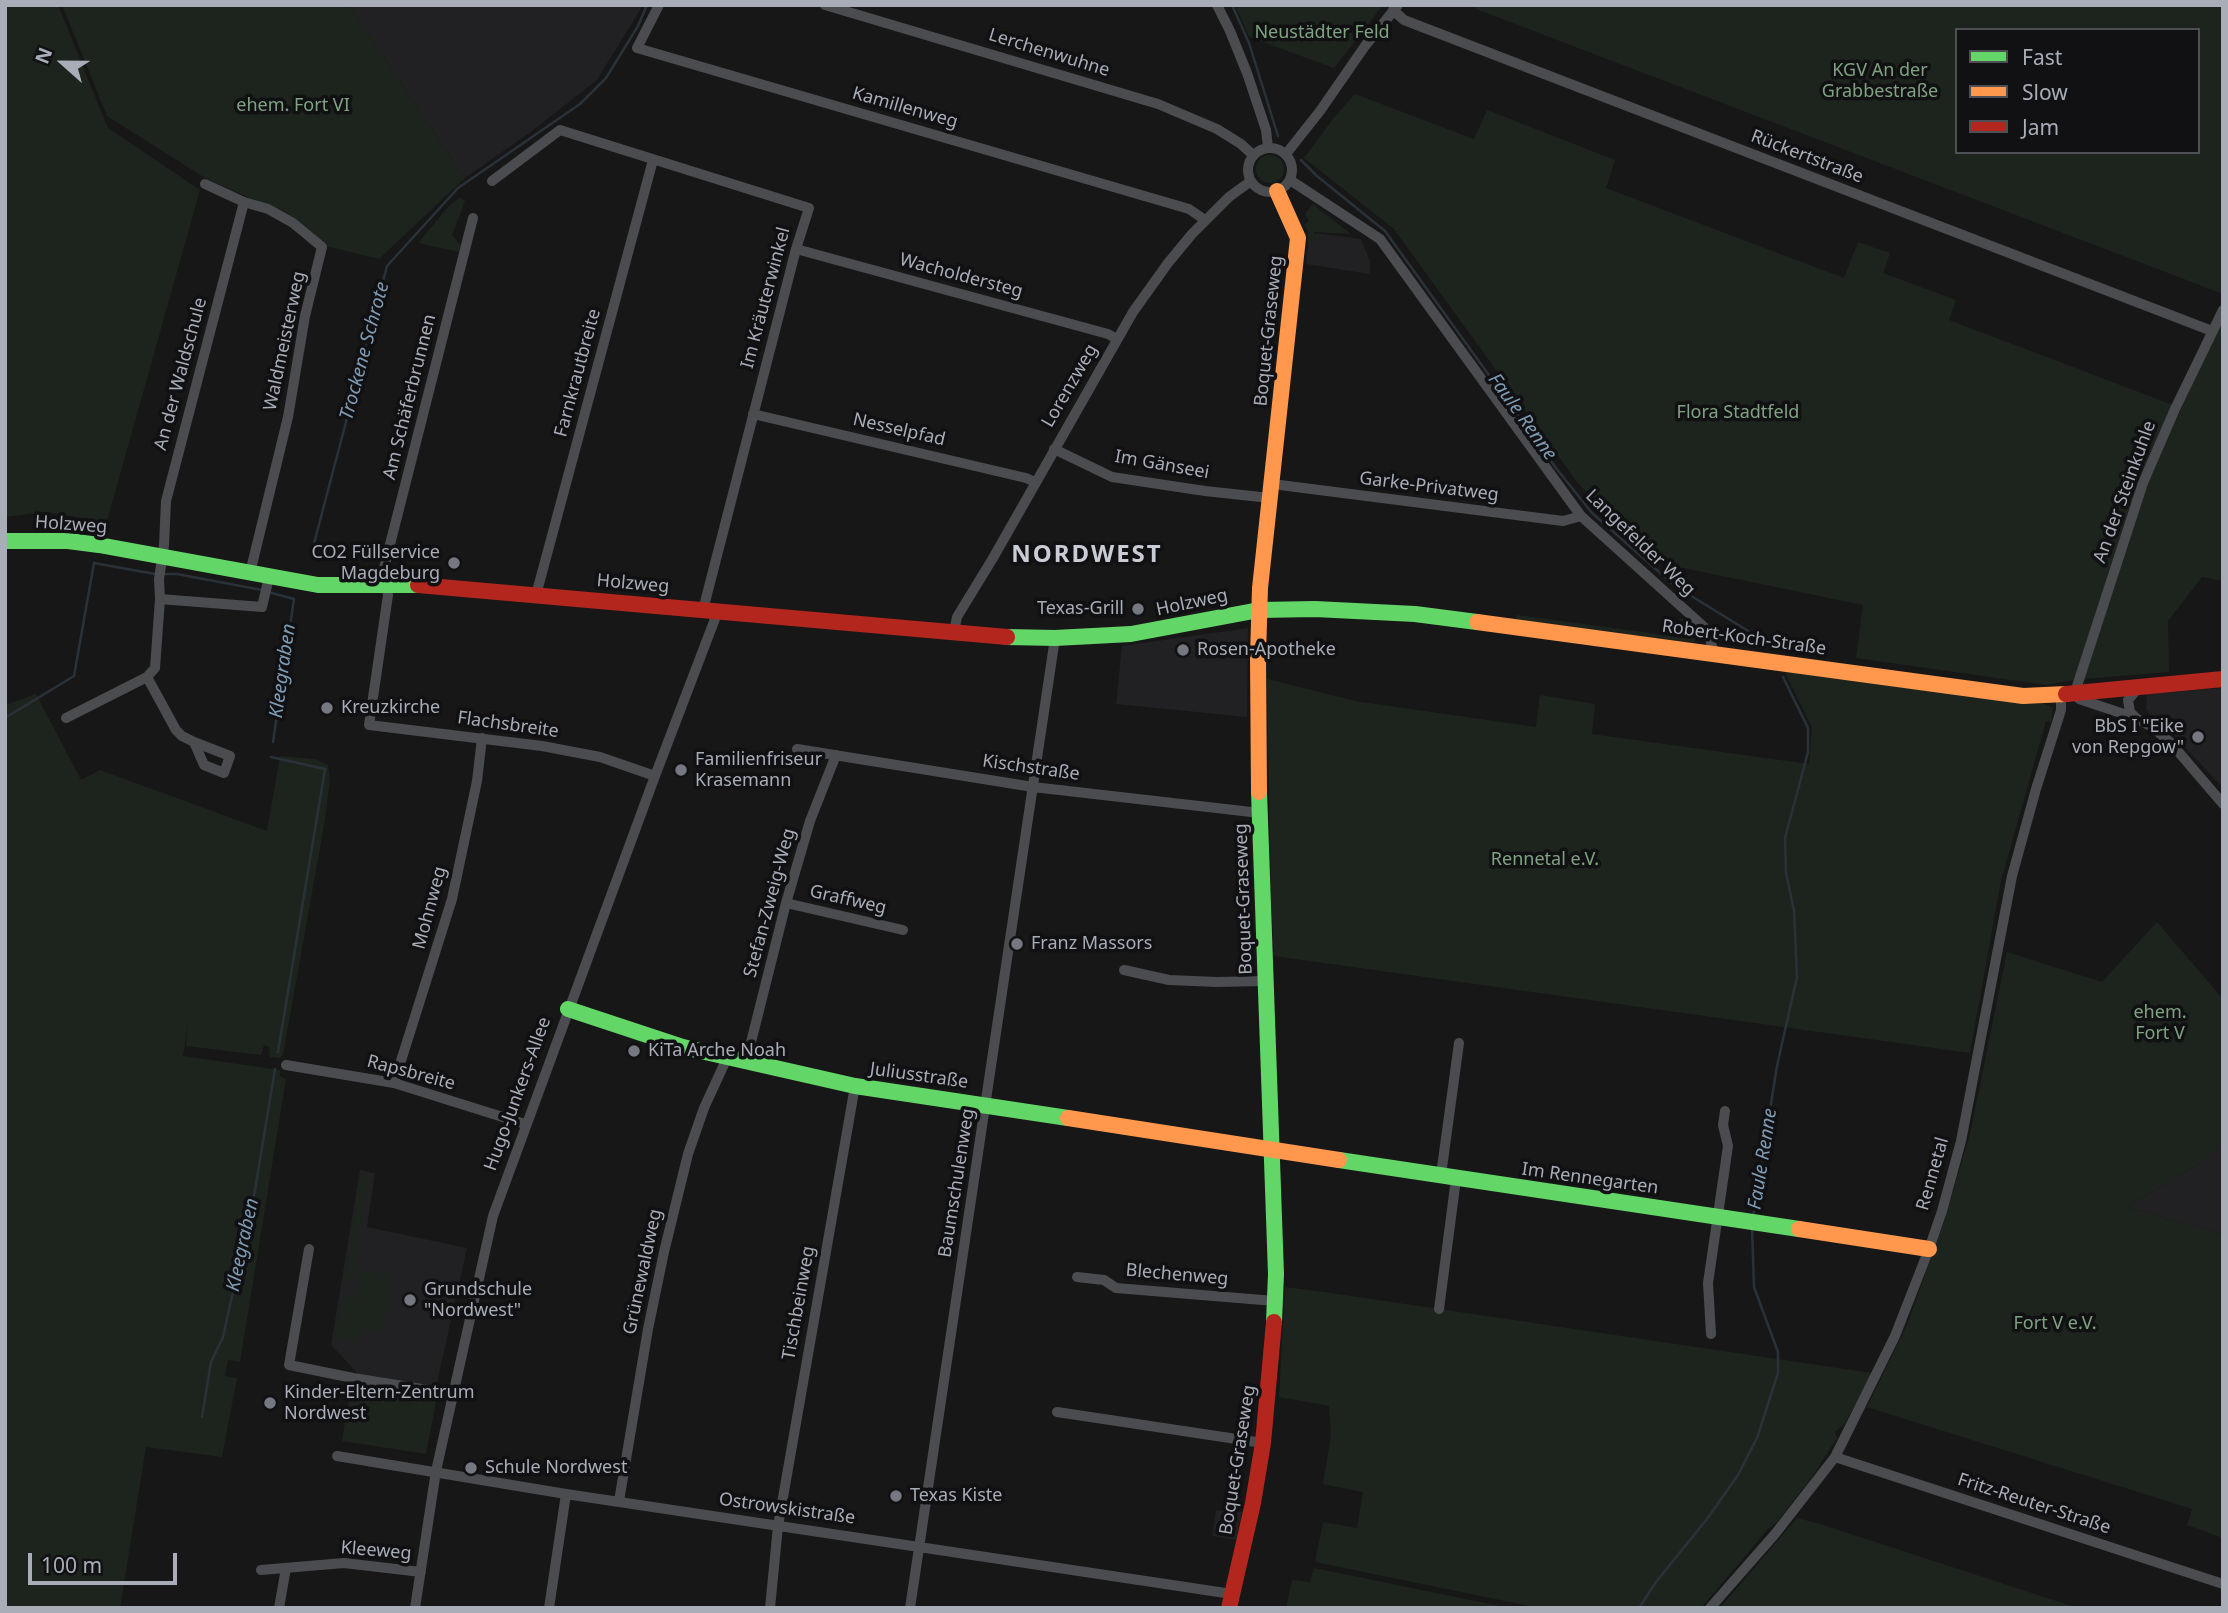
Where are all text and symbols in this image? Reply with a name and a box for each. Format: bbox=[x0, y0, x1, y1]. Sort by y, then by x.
park label: Neustädter Feld bbox=[1254, 22, 1390, 44]
street label: Lerchenwuhne bbox=[986, 24, 1112, 82]
north arrow bbox=[28, 28, 98, 98]
legend bbox=[1955, 28, 2200, 154]
text: Fast bbox=[2022, 43, 2062, 71]
text: N bbox=[28, 44, 58, 67]
park label: KGV An der Grabbestraße bbox=[1822, 60, 1938, 102]
text: Slow bbox=[2022, 78, 2068, 106]
street label: Kamillenweg bbox=[850, 83, 960, 133]
park label: ehem. Fort VI bbox=[236, 95, 350, 117]
text: Jam bbox=[2022, 113, 2059, 141]
street label: Rückertstraße bbox=[1748, 126, 1866, 188]
street label: Im Kräuterwinkel bbox=[737, 225, 795, 371]
street label: Wacholdersteg bbox=[897, 249, 1025, 303]
street label: Boquet-Graseweg bbox=[1250, 255, 1288, 407]
street label: Waldmeisterweg bbox=[260, 269, 310, 413]
water label: Trockene Schrote bbox=[336, 280, 394, 422]
street label: An der Waldschule bbox=[150, 295, 212, 453]
street label: Farnkrautbreite bbox=[550, 306, 606, 440]
street label: Am Schäferbrunnen bbox=[379, 312, 441, 482]
street label: Lorenzweg bbox=[1038, 341, 1102, 431]
water label: Faule Renne bbox=[1483, 369, 1561, 465]
park label: Flora Stadtfeld bbox=[1677, 402, 1799, 424]
street label: Nesselpfad bbox=[851, 409, 947, 451]
street label: An der Steinkuhle bbox=[2089, 418, 2161, 566]
street label: Im Gänseei bbox=[1113, 446, 1211, 484]
street label: Garke-Privatweg bbox=[1358, 468, 1500, 506]
street label: Langefelder Weg bbox=[1581, 485, 1699, 601]
street label: Holzweg bbox=[34, 512, 108, 538]
district label: NORDWEST bbox=[1012, 541, 1162, 569]
place label: CO2 Füllservice Magdeburg bbox=[311, 542, 440, 584]
marker: CO2 Füllservice Magdeburg bbox=[446, 555, 462, 571]
street label: Holzweg bbox=[596, 570, 670, 598]
street label: Holzweg bbox=[1154, 585, 1230, 621]
place label: Texas-Grill bbox=[1037, 598, 1124, 620]
marker: Texas-Grill bbox=[1130, 601, 1146, 617]
street label: Robert-Koch-Straße bbox=[1660, 616, 1828, 660]
water label: Kleegraben bbox=[265, 622, 301, 720]
place label: Rosen-Apotheke bbox=[1197, 639, 1336, 661]
marker: Rosen-Apotheke bbox=[1175, 642, 1191, 658]
place label: Kreuzkirche bbox=[341, 697, 440, 719]
marker: Kreuzkirche bbox=[319, 700, 335, 716]
street label: Flachsbreite bbox=[456, 707, 560, 743]
place label: BbS I "Eike von Repgow" bbox=[2072, 716, 2184, 758]
marker: BbS I "Eike von Repgow" bbox=[2190, 729, 2206, 745]
place label: Familienfriseur Krasemann bbox=[695, 749, 822, 792]
street label: Kischstraße bbox=[981, 750, 1081, 786]
marker: Familienfriseur Krasemann bbox=[673, 762, 689, 778]
street label: Boquet-Graseweg bbox=[1231, 823, 1257, 975]
street label: Stefan-Zweig-Weg bbox=[740, 826, 800, 980]
park label: Rennetal e.V. bbox=[1491, 849, 1599, 871]
street label: Mohnweg bbox=[409, 864, 451, 952]
street label: Graffweg bbox=[808, 881, 888, 919]
place label: Franz Massors bbox=[1031, 933, 1152, 955]
marker: Franz Massors bbox=[1009, 936, 1025, 952]
park label: ehem. Fort V bbox=[2133, 1002, 2187, 1044]
street label: Hugo-Junkers-Allee bbox=[480, 1014, 556, 1174]
place label: KiTa Arche Noah bbox=[648, 1040, 786, 1062]
marker: KiTa Arche Noah bbox=[626, 1043, 642, 1059]
street label: Rapsbreite bbox=[364, 1051, 458, 1095]
street label: Juliusstraße bbox=[869, 1058, 969, 1094]
street label: Baumschulenweg bbox=[935, 1107, 979, 1259]
water label: Faule Renne bbox=[1744, 1107, 1782, 1211]
street label: Rennetal bbox=[1912, 1135, 1954, 1213]
street label: Im Rennegarten bbox=[1520, 1159, 1660, 1199]
water label: Kleegraben bbox=[222, 1196, 264, 1294]
street label: Grünewaldweg bbox=[619, 1207, 667, 1337]
street label: Tischbeinweg bbox=[778, 1244, 820, 1362]
street label: Blechenweg bbox=[1125, 1260, 1229, 1290]
place label: Grundschule "Nordwest" bbox=[424, 1279, 532, 1322]
marker: Grundschule "Nordwest" bbox=[402, 1292, 418, 1308]
park label: Fort V e.V. bbox=[2014, 1313, 2096, 1335]
place label: Kinder-Eltern-Zentrum Nordwest bbox=[284, 1382, 474, 1424]
street label: Boquet-Graseweg bbox=[1215, 1384, 1261, 1536]
marker: Kinder-Eltern-Zentrum Nordwest bbox=[262, 1395, 278, 1411]
place label: Schule Nordwest bbox=[485, 1457, 627, 1479]
marker: Schule Nordwest bbox=[463, 1460, 479, 1476]
street label: Fritz-Reuter-Straße bbox=[1955, 1469, 2113, 1539]
place label: Texas Kiste bbox=[910, 1485, 1003, 1507]
marker: Texas Kiste bbox=[888, 1488, 904, 1504]
street label: Ostrowskistraße bbox=[717, 1489, 857, 1529]
street label: Kleeweg bbox=[340, 1537, 412, 1565]
scale bar bbox=[32, 1540, 180, 1584]
text: 100 m bbox=[41, 1551, 102, 1579]

